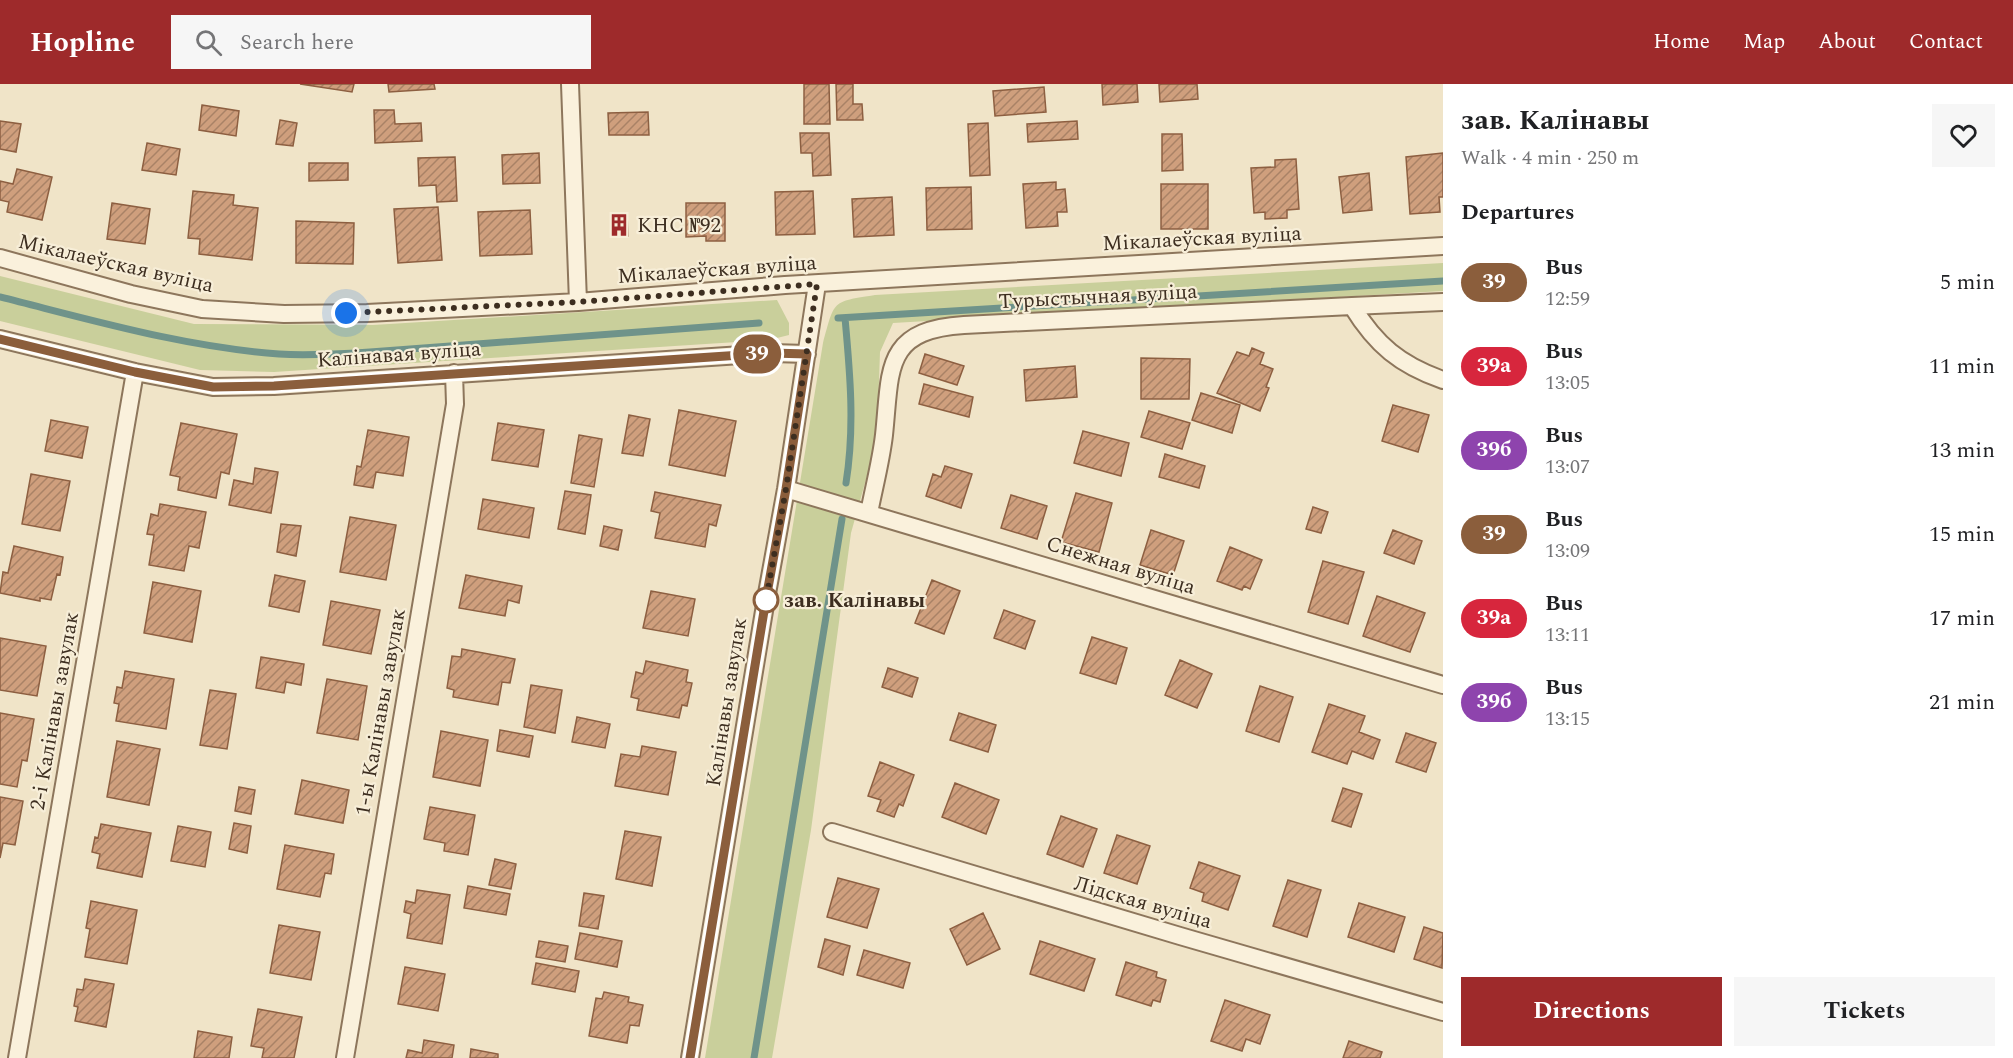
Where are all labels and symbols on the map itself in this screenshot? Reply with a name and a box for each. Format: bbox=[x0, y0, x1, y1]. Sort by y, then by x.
place label: КНС №92 bbox=[637, 210, 721, 242]
building icon: КНС №92 bbox=[606, 212, 632, 238]
street label: Мікалаеўская вуліца bbox=[1102, 218, 1303, 260]
street label: Мікалаеўская вуліца bbox=[15, 226, 217, 302]
street label: Мікалаеўская вуліца bbox=[616, 247, 818, 293]
street label: Турыстычная вуліца bbox=[998, 276, 1199, 318]
your location bbox=[331, 298, 361, 328]
street label: Калінавая вуліца bbox=[316, 333, 483, 377]
line badge: 39 bbox=[730, 334, 784, 374]
street label: Снежная вуліца bbox=[1042, 528, 1200, 604]
place label: зав. Калінавы bbox=[784, 585, 925, 617]
marker: зав. Калінавы bbox=[753, 587, 779, 613]
street label: 1-ы Калінавы завулак bbox=[347, 606, 415, 818]
street label: 2-і Калінавы завулак bbox=[22, 609, 88, 813]
street label: Калінавы завулак bbox=[698, 615, 756, 789]
street label: Лідская вуліца bbox=[1070, 868, 1216, 938]

